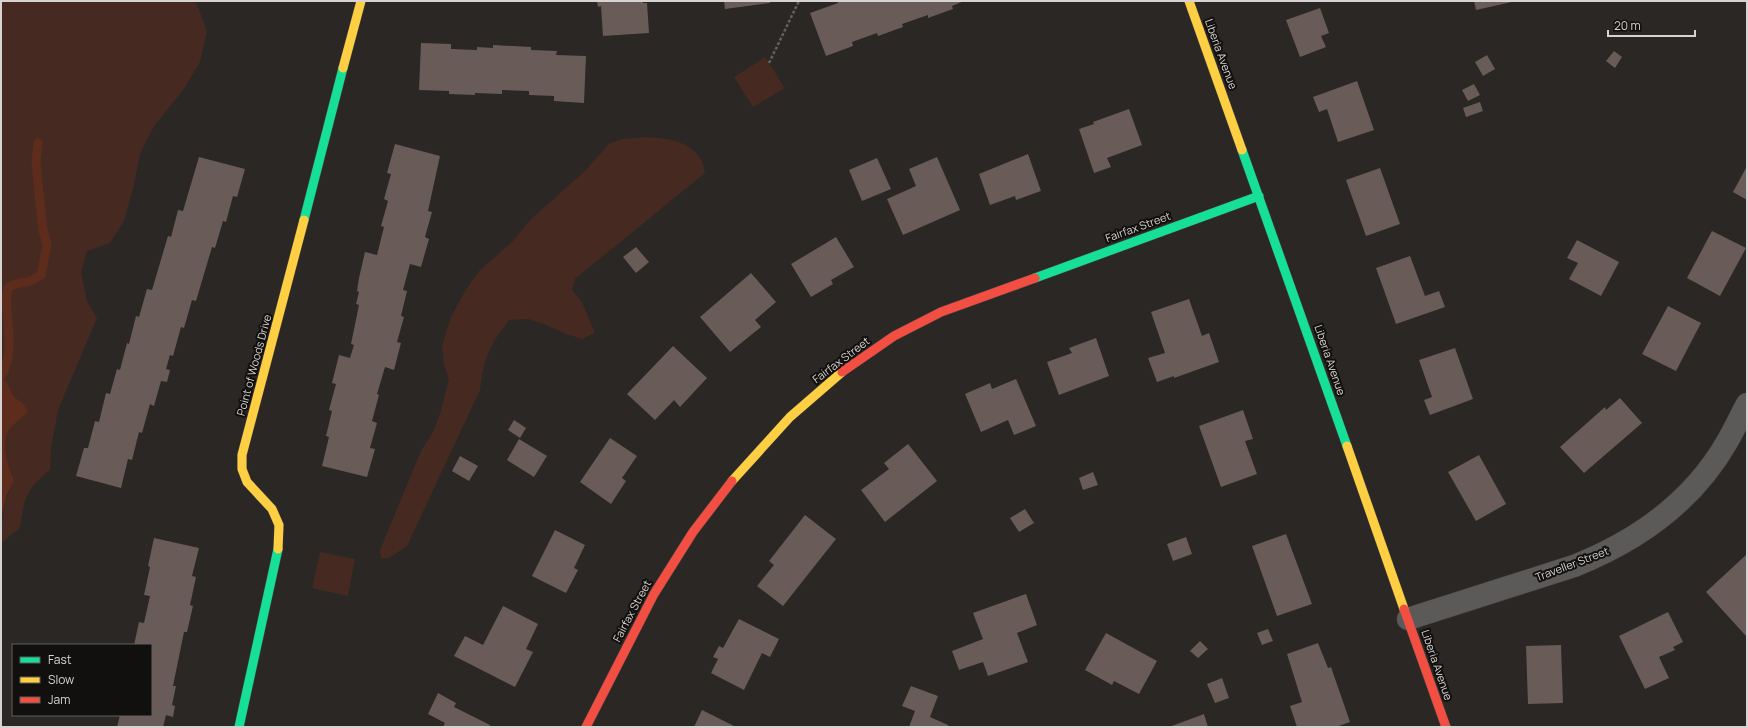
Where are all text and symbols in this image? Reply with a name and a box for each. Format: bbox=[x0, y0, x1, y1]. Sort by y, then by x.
scale bar bbox=[1608, 12, 1695, 38]
street label: Liberia Avenue bbox=[1202, 17, 1241, 92]
text: 20 m bbox=[1614, 17, 1641, 34]
street label: Fairfax Street bbox=[1103, 208, 1172, 245]
street label: Point of Woods Drive bbox=[233, 312, 274, 417]
street label: Liberia Avenue bbox=[1311, 323, 1350, 398]
street label: Fairfax Street bbox=[809, 333, 872, 386]
street label: Traveller Street bbox=[1533, 543, 1611, 584]
street label: Fairfax Street bbox=[609, 577, 654, 644]
street label: Liberia Avenue bbox=[1418, 628, 1457, 703]
legend bbox=[12, 644, 152, 716]
text: Fast bbox=[48, 651, 72, 668]
text: Slow bbox=[48, 671, 74, 688]
text: Jam bbox=[48, 691, 70, 708]

